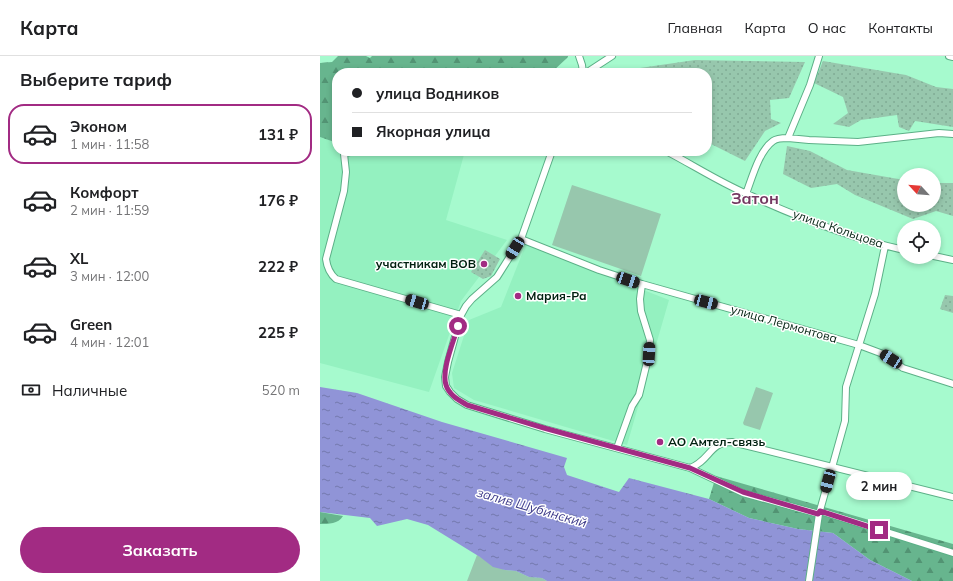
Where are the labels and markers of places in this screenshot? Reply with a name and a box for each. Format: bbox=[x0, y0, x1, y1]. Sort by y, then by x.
place label: участникам ВОВ bbox=[376, 256, 476, 271]
marker: участникам ВОВ bbox=[479, 259, 489, 269]
place label: Мария-Ра bbox=[526, 288, 587, 303]
marker: Мария-Ра bbox=[513, 291, 523, 301]
place label: АО Амтел-связь bbox=[668, 434, 765, 449]
marker: АО Амтел-связь bbox=[655, 437, 665, 447]

